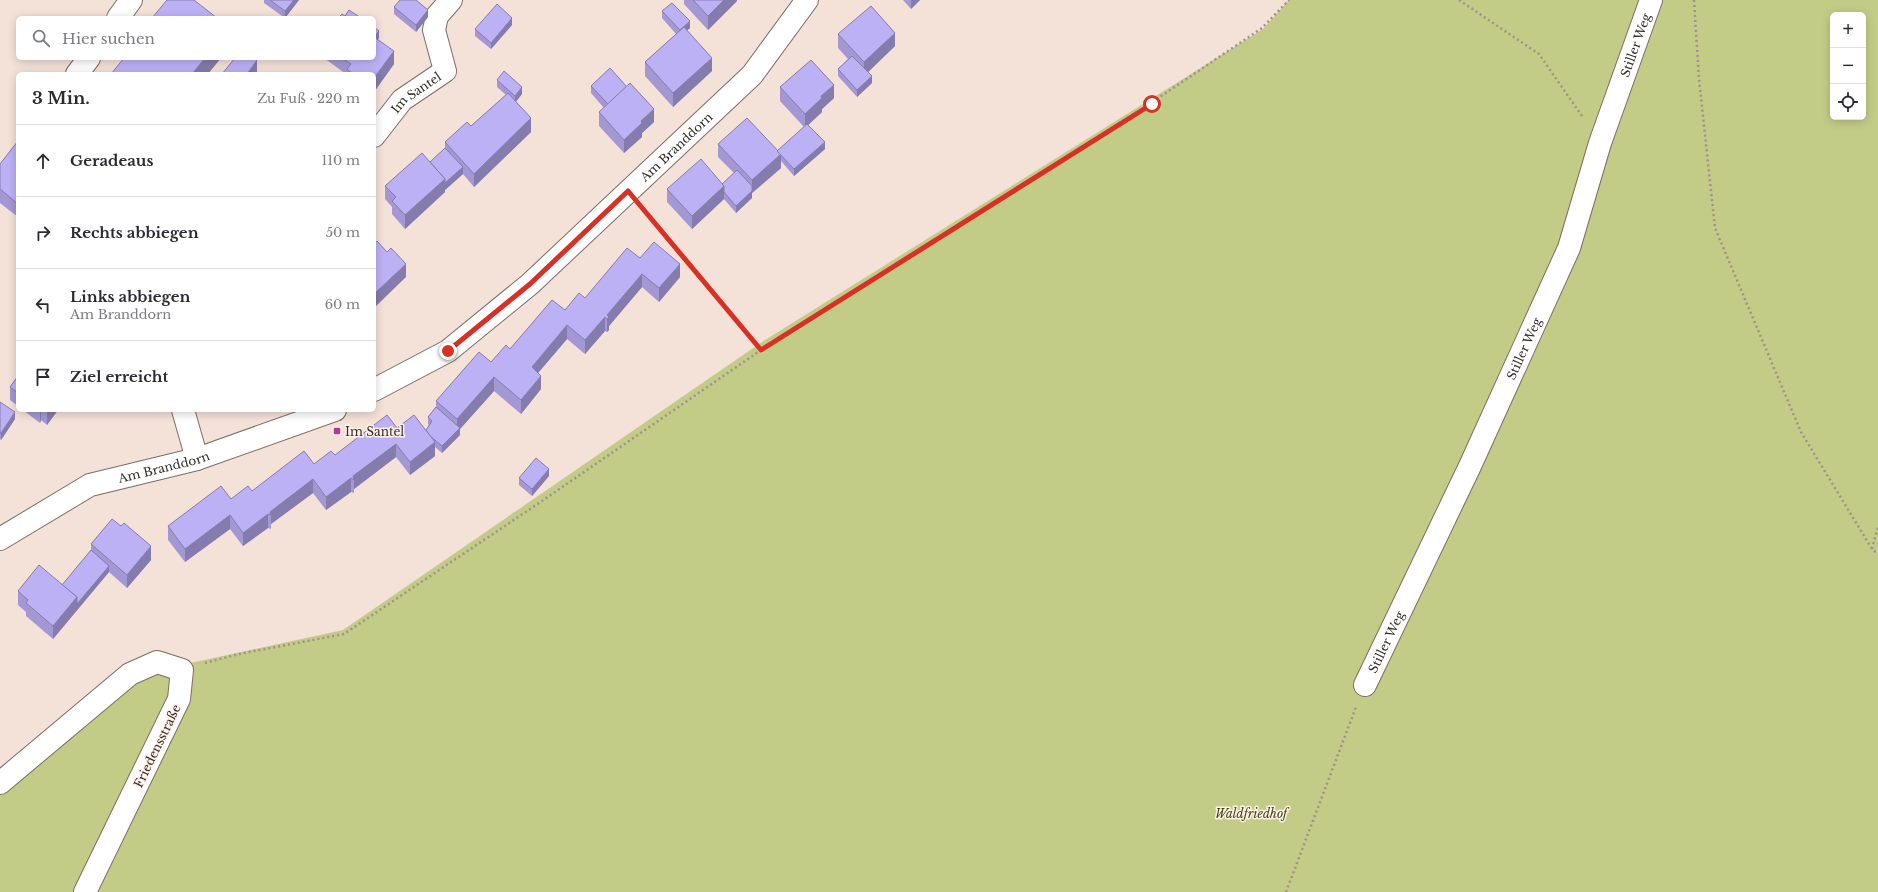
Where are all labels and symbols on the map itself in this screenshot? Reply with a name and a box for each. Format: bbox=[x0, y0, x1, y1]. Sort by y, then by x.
street label: Stiller Weg bbox=[1617, 10, 1654, 79]
street label: Im Santel bbox=[387, 69, 444, 116]
route start bbox=[1143, 95, 1161, 113]
street label: Am Branddorn bbox=[636, 109, 715, 185]
street label: Stiller Weg bbox=[1503, 314, 1544, 382]
route end bbox=[439, 342, 457, 360]
place label: Im Santel bbox=[345, 424, 404, 439]
marker: Im Santel bbox=[332, 426, 342, 436]
street label: Am Branddorn bbox=[116, 448, 212, 486]
street label: Stiller Weg bbox=[1365, 608, 1407, 675]
street label: Friedensstraße bbox=[130, 702, 184, 790]
park label: Waldfriedhof bbox=[1215, 806, 1290, 821]

